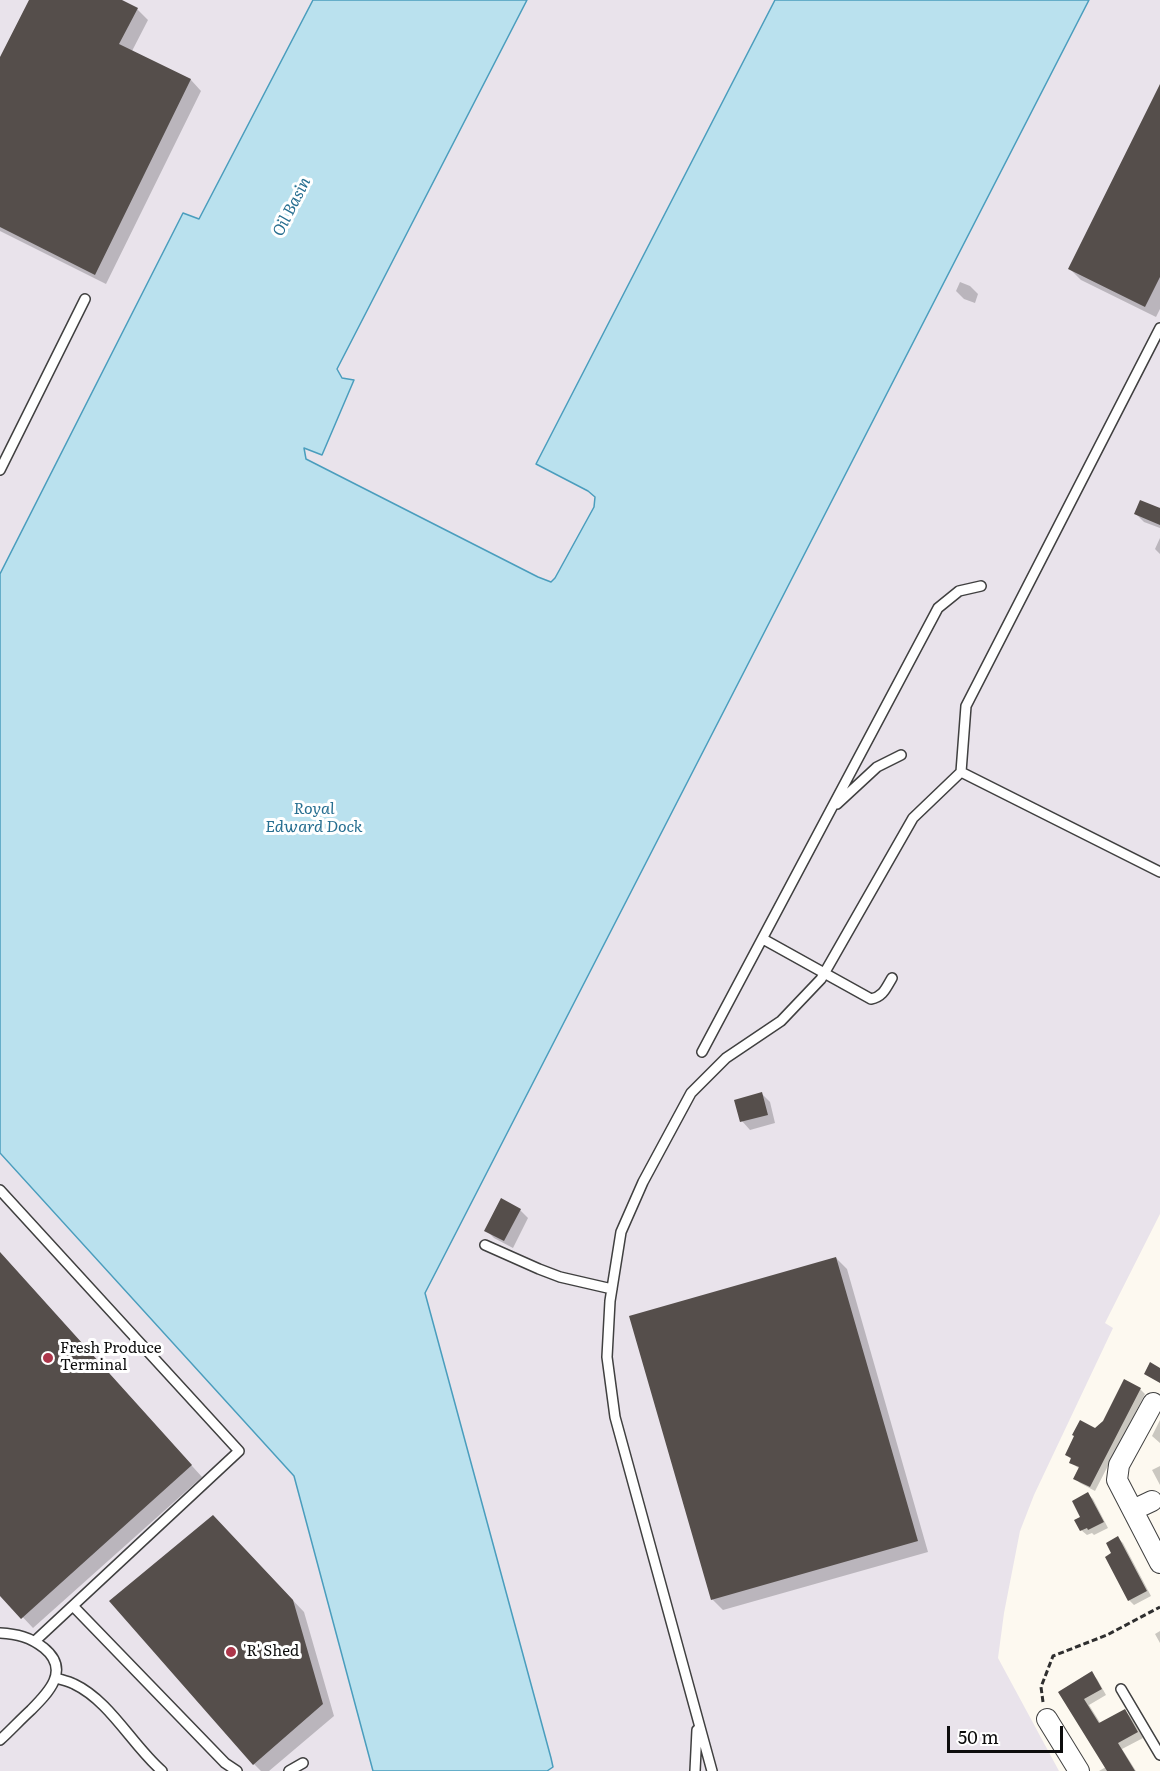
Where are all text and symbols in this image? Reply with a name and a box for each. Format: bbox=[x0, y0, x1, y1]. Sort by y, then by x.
water label: Oil Basin bbox=[269, 174, 315, 240]
water label: Royal Edward Dock bbox=[265, 799, 363, 837]
place label: Fresh Produce Terminal bbox=[60, 1340, 162, 1375]
marker: Fresh Produce Terminal bbox=[41, 1351, 55, 1365]
place label: 'R' Shed bbox=[243, 1643, 299, 1661]
marker: 'R' Shed bbox=[224, 1645, 238, 1659]
scale bar bbox=[950, 1714, 1066, 1752]
text: 50 m bbox=[958, 1723, 999, 1750]

